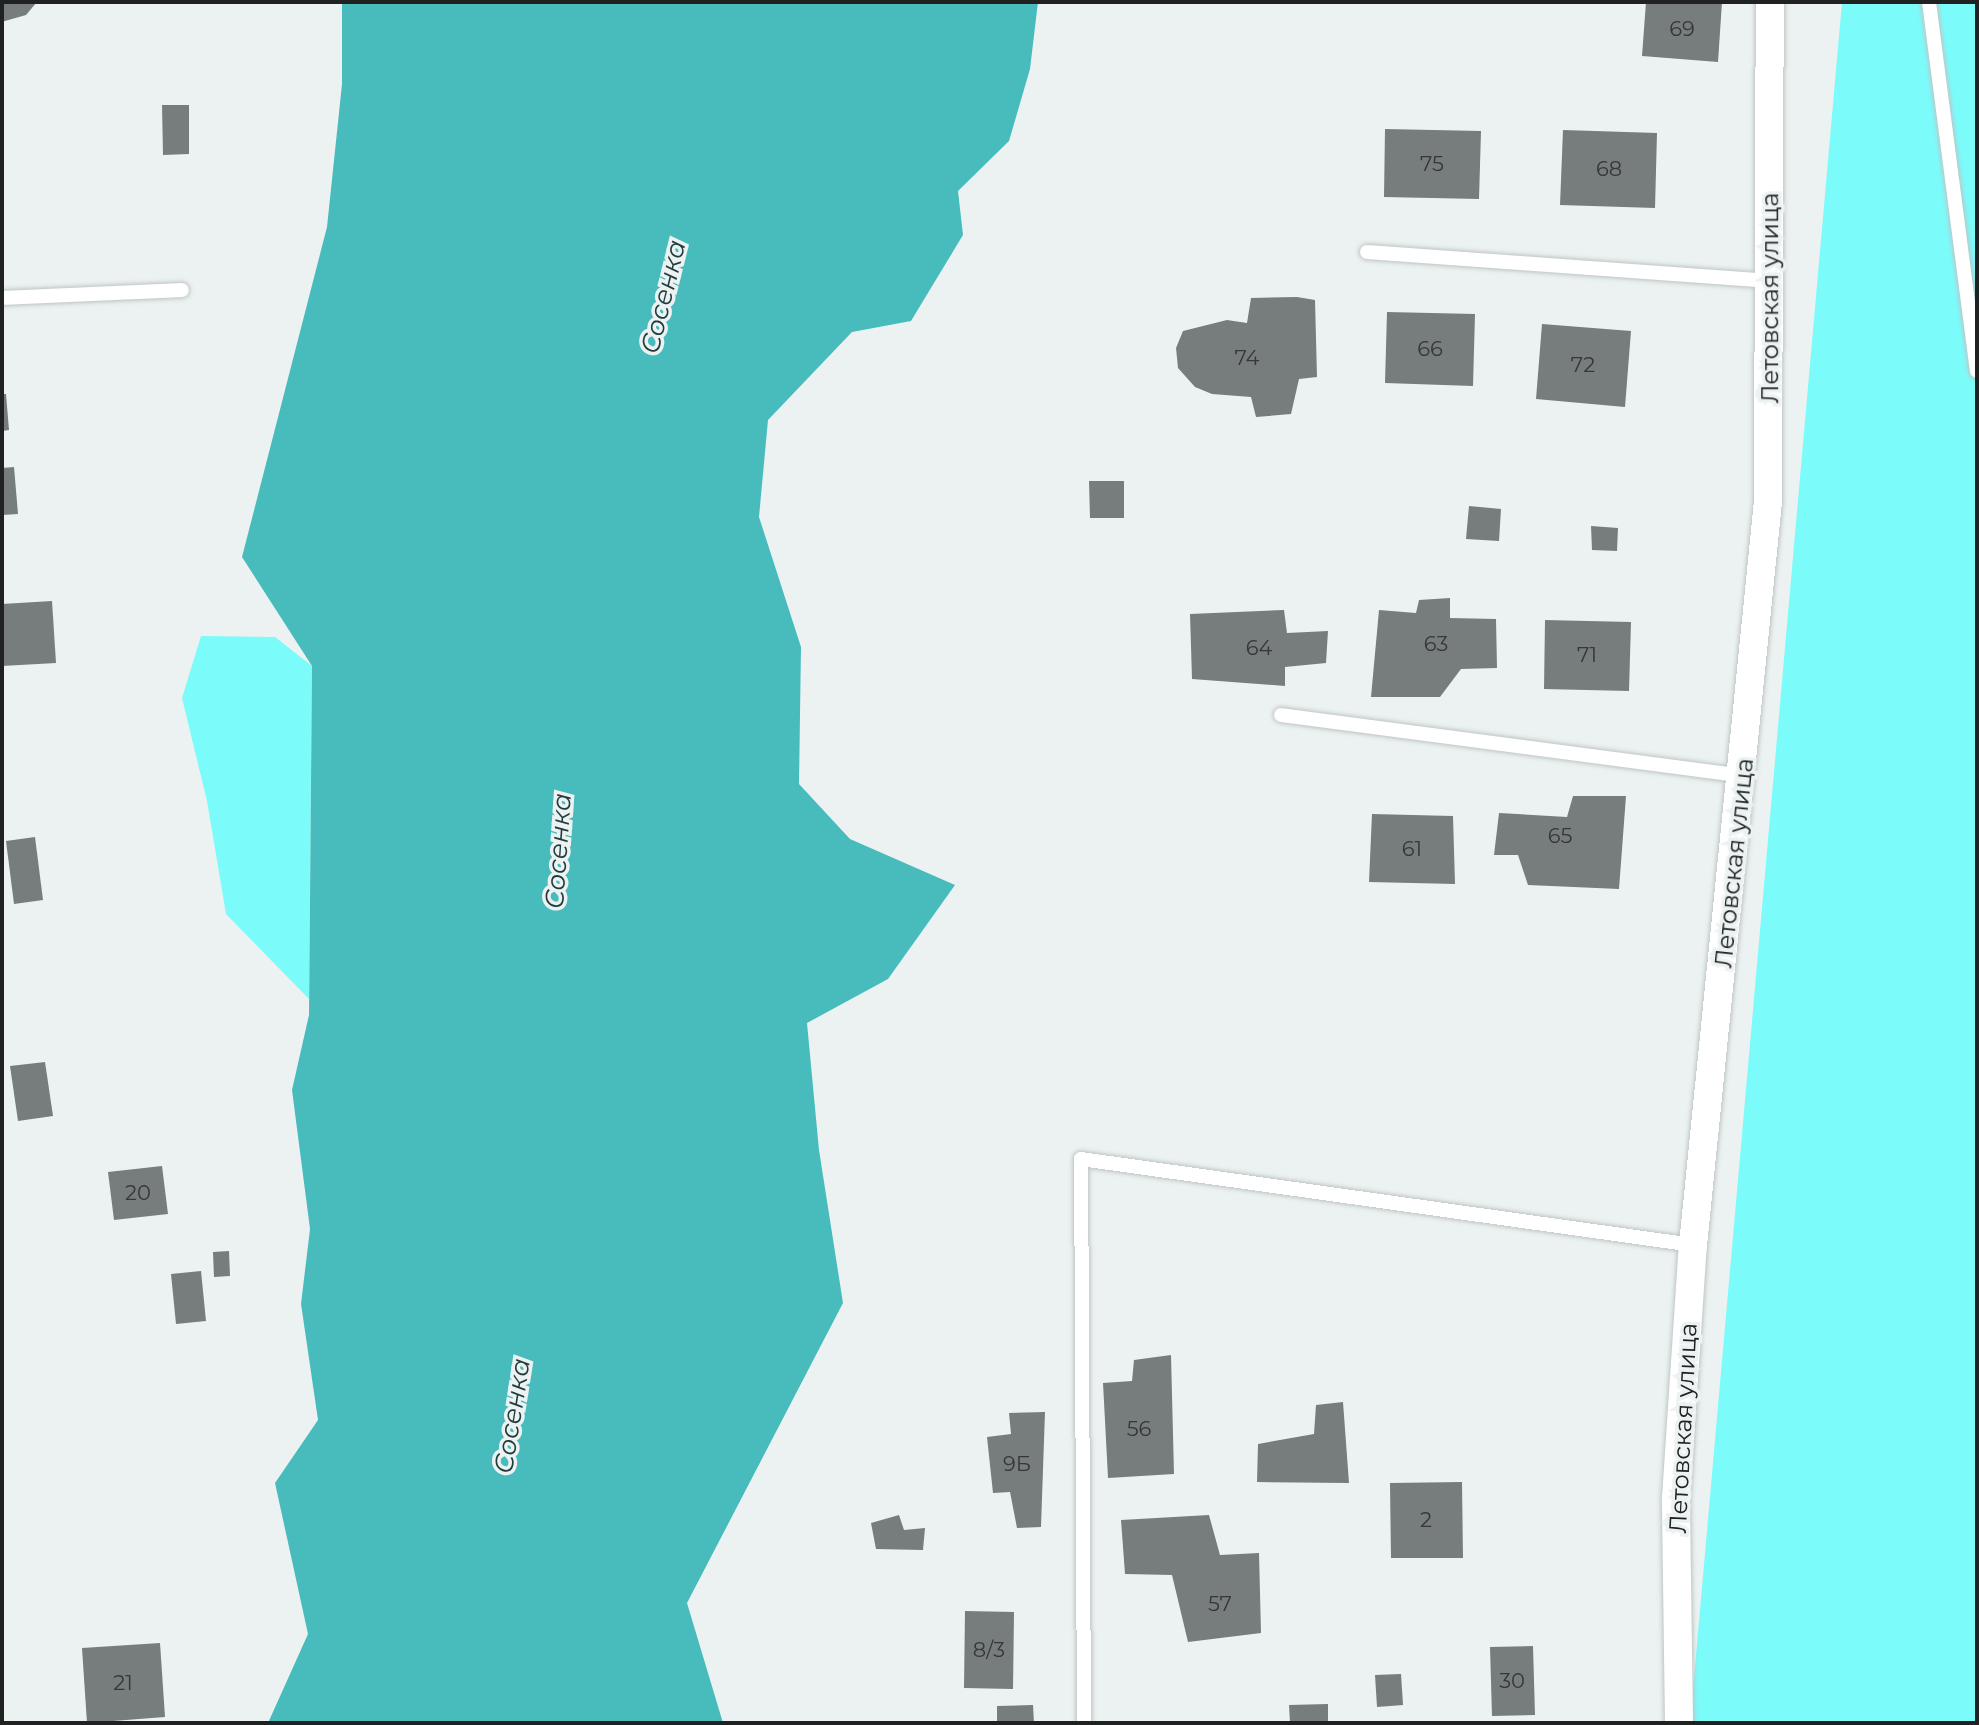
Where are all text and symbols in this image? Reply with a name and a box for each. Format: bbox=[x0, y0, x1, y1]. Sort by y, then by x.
house number: 69 bbox=[1669, 16, 1695, 42]
house number: 75 bbox=[1420, 151, 1444, 177]
house number: 68 bbox=[1596, 156, 1622, 182]
street label: Летовская улица bbox=[1756, 193, 1784, 403]
water label: Сосенка bbox=[635, 237, 693, 357]
house number: 66 bbox=[1417, 336, 1443, 362]
house number: 74 bbox=[1235, 345, 1259, 371]
house number: 72 bbox=[1571, 352, 1595, 378]
house number: 63 bbox=[1424, 631, 1448, 657]
house number: 64 bbox=[1246, 635, 1272, 661]
house number: 71 bbox=[1577, 642, 1597, 668]
street label: Летовская улица bbox=[1709, 757, 1759, 969]
water label: Сосенка bbox=[539, 792, 579, 910]
house number: 65 bbox=[1548, 823, 1572, 849]
house number: 61 bbox=[1402, 836, 1422, 862]
house number: 20 bbox=[125, 1180, 151, 1206]
street label: Летовская улица bbox=[1663, 1322, 1703, 1534]
water label: Сосенка bbox=[489, 1356, 537, 1476]
house number: 56 bbox=[1127, 1416, 1151, 1442]
house number: 9Б bbox=[1003, 1451, 1031, 1477]
house number: 2 bbox=[1420, 1507, 1432, 1533]
house number: 57 bbox=[1208, 1591, 1232, 1617]
house number: 8/3 bbox=[973, 1637, 1005, 1663]
house number: 30 bbox=[1499, 1668, 1525, 1694]
house number: 21 bbox=[113, 1670, 133, 1696]

